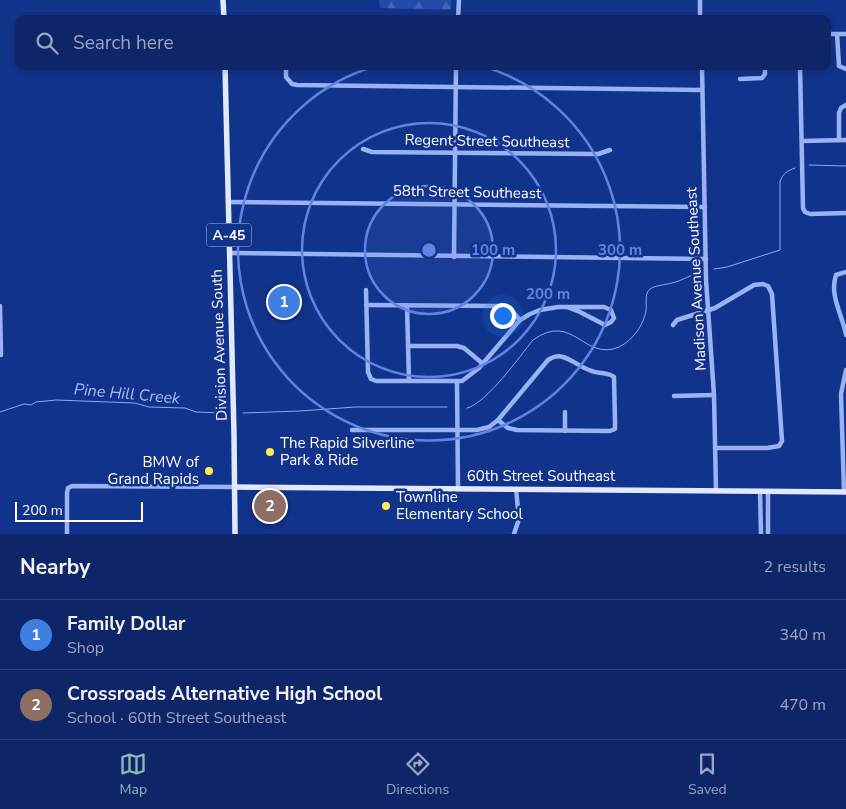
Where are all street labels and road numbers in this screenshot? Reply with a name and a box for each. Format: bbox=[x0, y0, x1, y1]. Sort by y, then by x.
street label: Regent Street Southeast bbox=[404, 130, 570, 152]
street label: 58th Street Southeast bbox=[393, 181, 542, 203]
street label: Madison Avenue Southeast bbox=[681, 186, 711, 371]
road number: A-45 bbox=[206, 224, 252, 246]
street label: Division Avenue South bbox=[206, 269, 232, 421]
street label: 60th Street Southeast bbox=[467, 466, 616, 486]

